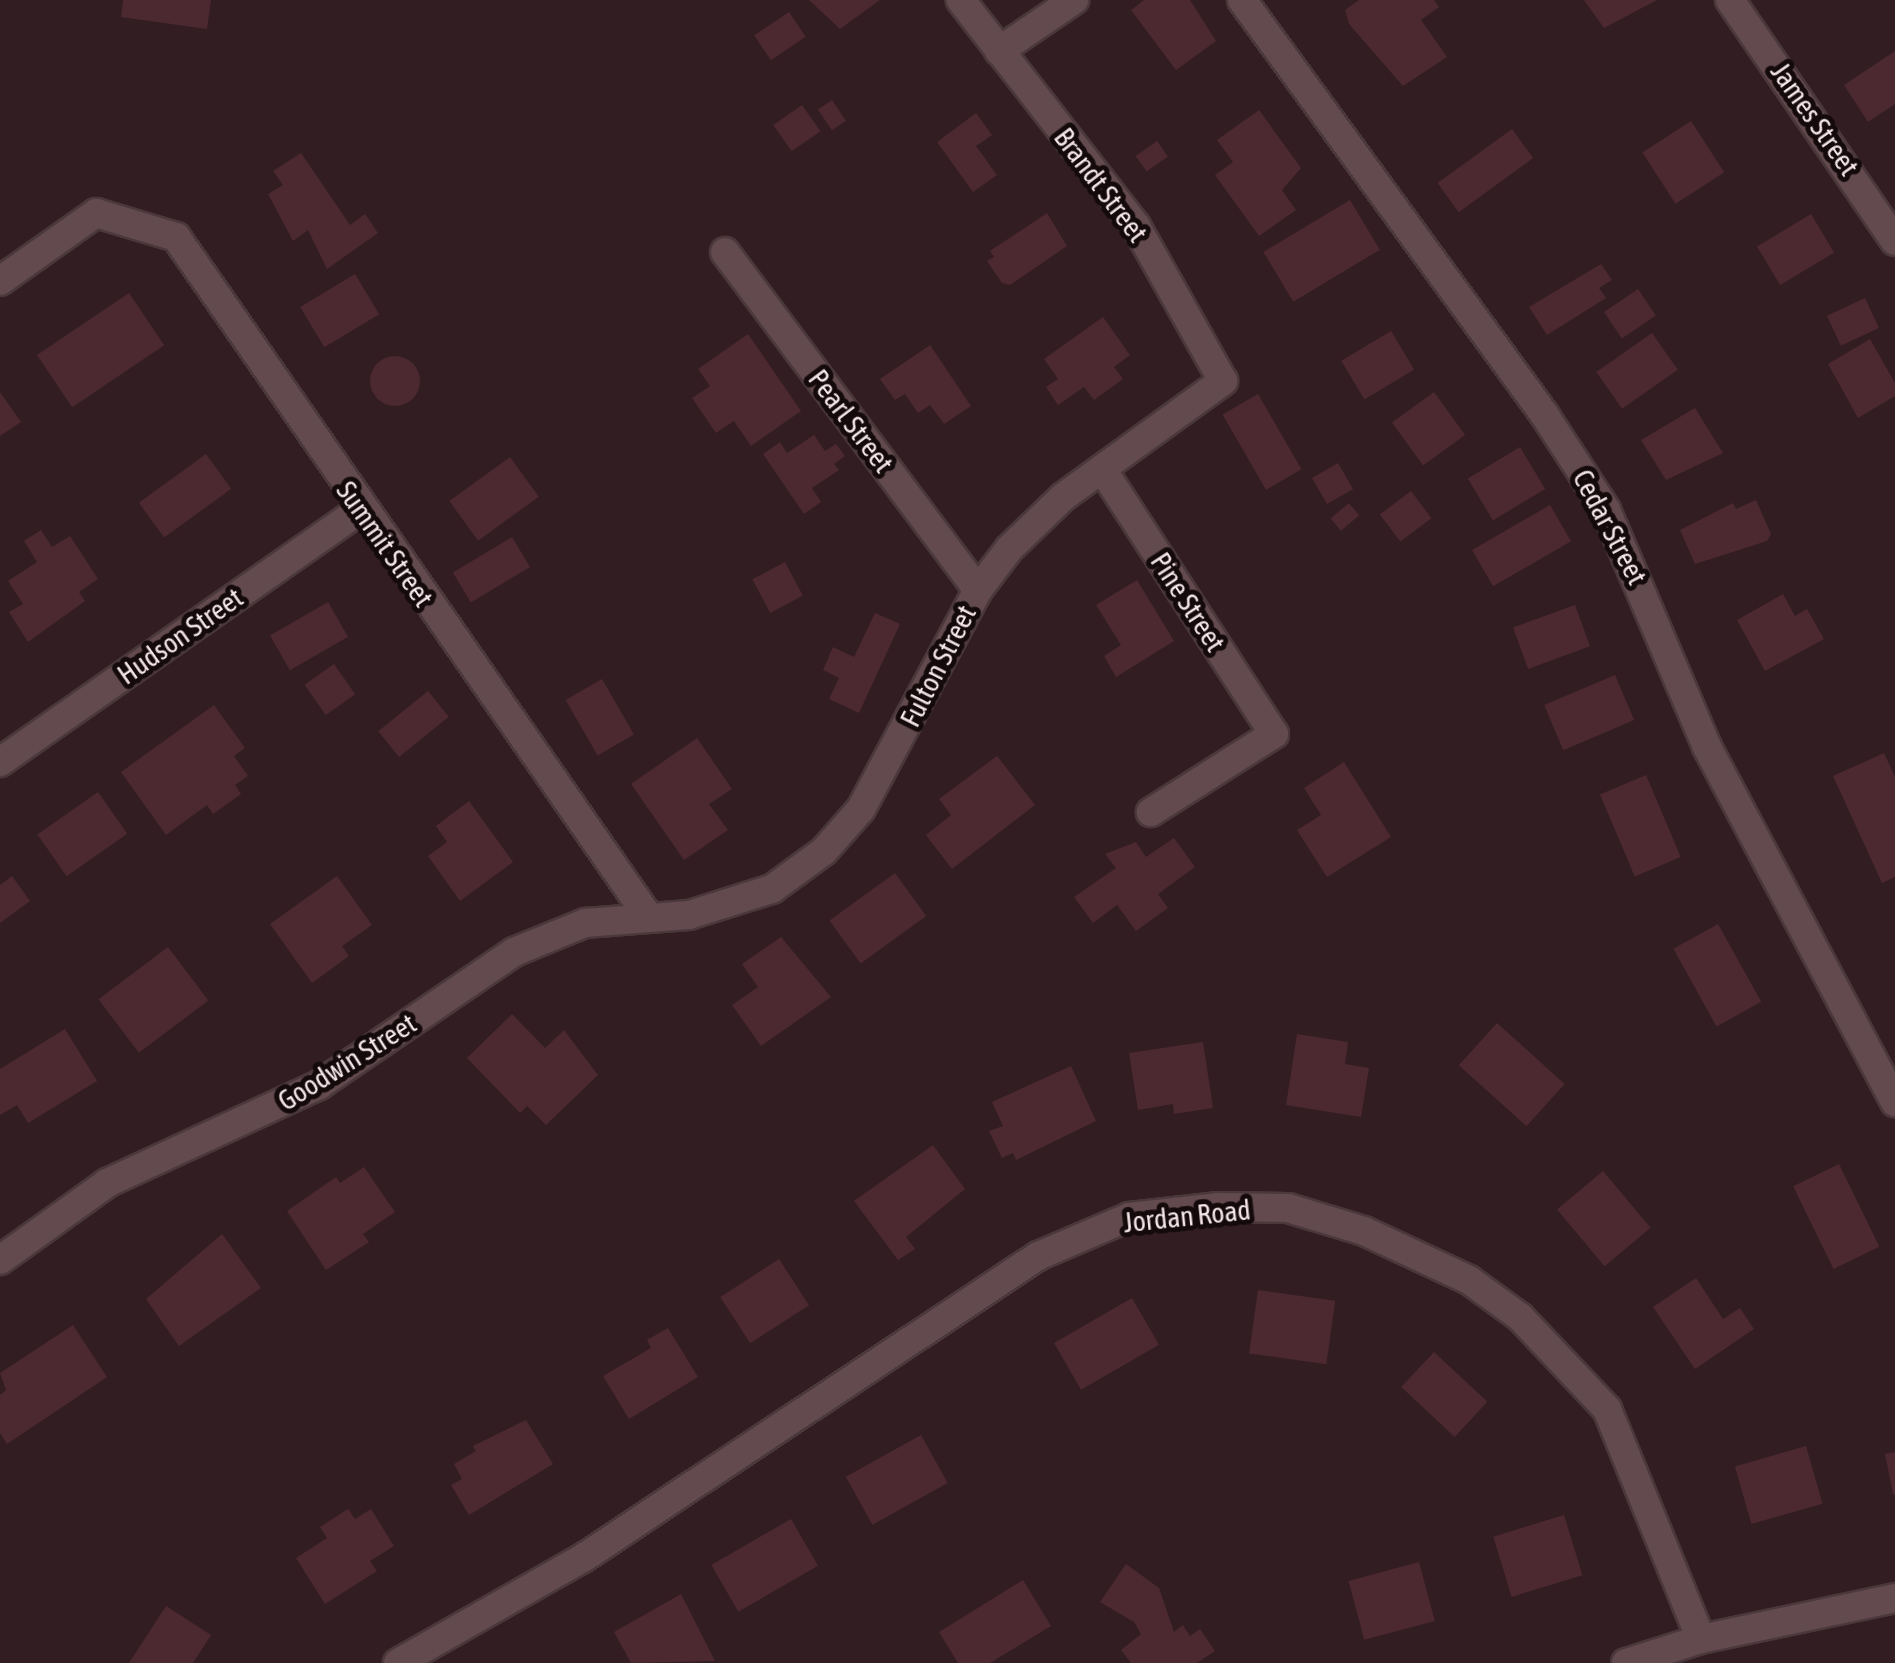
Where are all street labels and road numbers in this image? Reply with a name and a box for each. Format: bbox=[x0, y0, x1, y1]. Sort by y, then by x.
street label: James Street bbox=[1764, 56, 1866, 182]
street label: Brandt Street bbox=[1047, 121, 1155, 249]
street label: Pearl Street bbox=[801, 363, 901, 479]
street label: Cedar Street bbox=[1566, 464, 1654, 590]
street label: Summit Street bbox=[330, 475, 440, 613]
street label: Pine Street bbox=[1144, 546, 1232, 658]
street label: Hudson Street bbox=[111, 581, 249, 691]
street label: Fulton Street bbox=[893, 600, 983, 732]
street label: Goodwin Street bbox=[272, 1006, 422, 1118]
street label: Jordan Road bbox=[1122, 1193, 1252, 1239]

